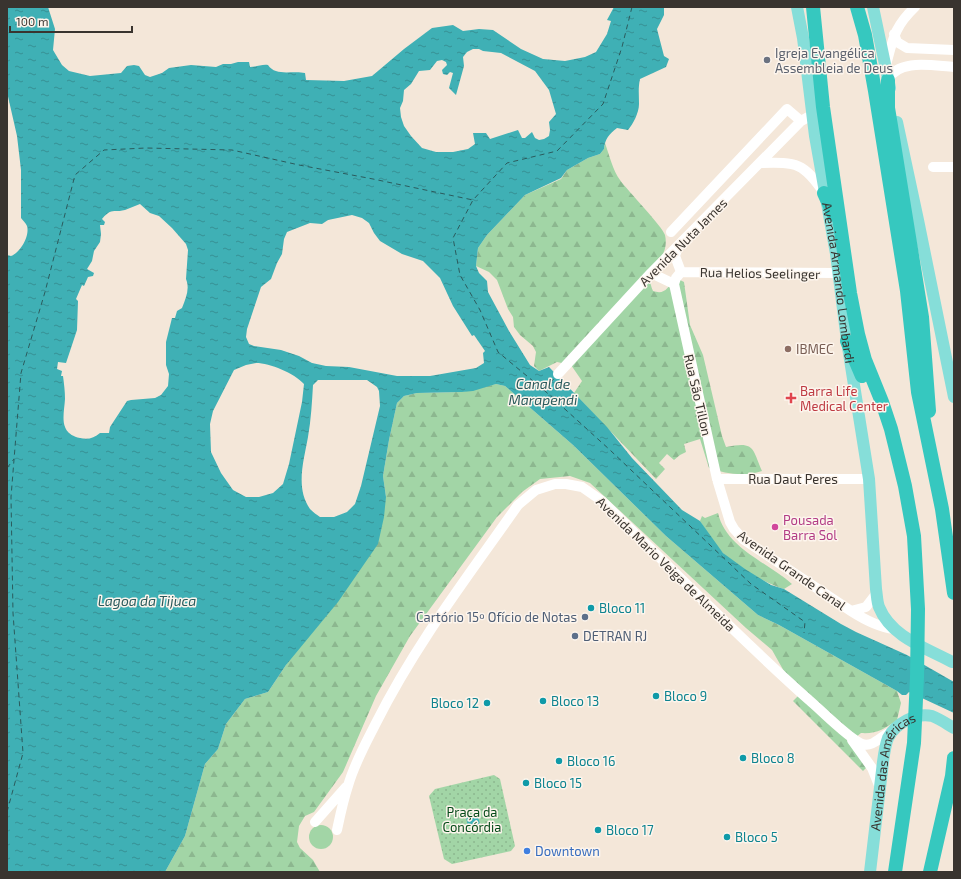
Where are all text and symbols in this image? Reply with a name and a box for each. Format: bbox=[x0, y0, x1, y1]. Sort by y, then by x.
scale bar bbox=[10, 8, 132, 34]
text: 100 m bbox=[16, 14, 48, 28]
place label: Igreja Evangélica Assembleia de Deus bbox=[775, 45, 893, 76]
marker: Igreja Evangélica Assembleia de Deus bbox=[762, 55, 772, 65]
street label: Avenida Nuta James bbox=[636, 195, 730, 289]
street label: Avenida Armando Lombardi bbox=[819, 201, 858, 364]
street label: Rua Helios Seelinger bbox=[700, 264, 820, 282]
place label: IBMEC bbox=[796, 341, 833, 357]
marker: IBMEC bbox=[783, 344, 793, 354]
street label: Rua São Tillon bbox=[681, 353, 715, 437]
water label: Canal de Marapendi bbox=[509, 375, 578, 408]
place label: Barra Life Medical Center bbox=[800, 383, 888, 414]
marker: Barra Life Medical Center bbox=[785, 392, 797, 404]
street label: Rua Daut Peres bbox=[748, 471, 838, 487]
street label: Avenida Mario Veiga de Almeida bbox=[593, 493, 739, 635]
place label: Pousada Barra Sol bbox=[783, 512, 837, 543]
marker: Pousada Barra Sol bbox=[770, 522, 780, 532]
street label: Avenida Grande Canal bbox=[735, 527, 849, 613]
water label: Lagoa da Tijuca bbox=[98, 592, 196, 609]
place label: Bloco 11 bbox=[599, 600, 645, 616]
marker: Bloco 11 bbox=[586, 603, 596, 613]
place label: Cartório 15º Ofício de Notas bbox=[416, 609, 577, 625]
marker: Cartório 15º Ofício de Notas bbox=[580, 612, 590, 622]
place label: DETRAN RJ bbox=[583, 628, 647, 644]
marker: DETRAN RJ bbox=[570, 631, 580, 641]
place label: Bloco 9 bbox=[664, 688, 707, 704]
marker: Bloco 9 bbox=[651, 691, 661, 701]
place label: Bloco 13 bbox=[551, 693, 599, 709]
place label: Bloco 12 bbox=[431, 695, 479, 711]
marker: Bloco 13 bbox=[538, 696, 548, 706]
marker: Bloco 12 bbox=[482, 698, 492, 708]
street label: Avenida das Américas bbox=[867, 709, 918, 832]
place label: Bloco 8 bbox=[751, 750, 795, 766]
place label: Bloco 16 bbox=[567, 753, 615, 769]
marker: Bloco 8 bbox=[738, 753, 748, 763]
marker: Bloco 16 bbox=[554, 756, 564, 766]
place label: Bloco 15 bbox=[534, 775, 582, 791]
marker: Bloco 15 bbox=[521, 778, 531, 788]
park label: Praça da Concórdia bbox=[443, 804, 501, 835]
place label: Bloco 17 bbox=[606, 822, 654, 838]
marker: Bloco 17 bbox=[593, 825, 603, 835]
place label: Bloco 5 bbox=[735, 829, 778, 845]
marker: Bloco 5 bbox=[722, 832, 732, 842]
place label: Downtown bbox=[535, 843, 600, 859]
marker: Downtown bbox=[522, 846, 532, 856]

